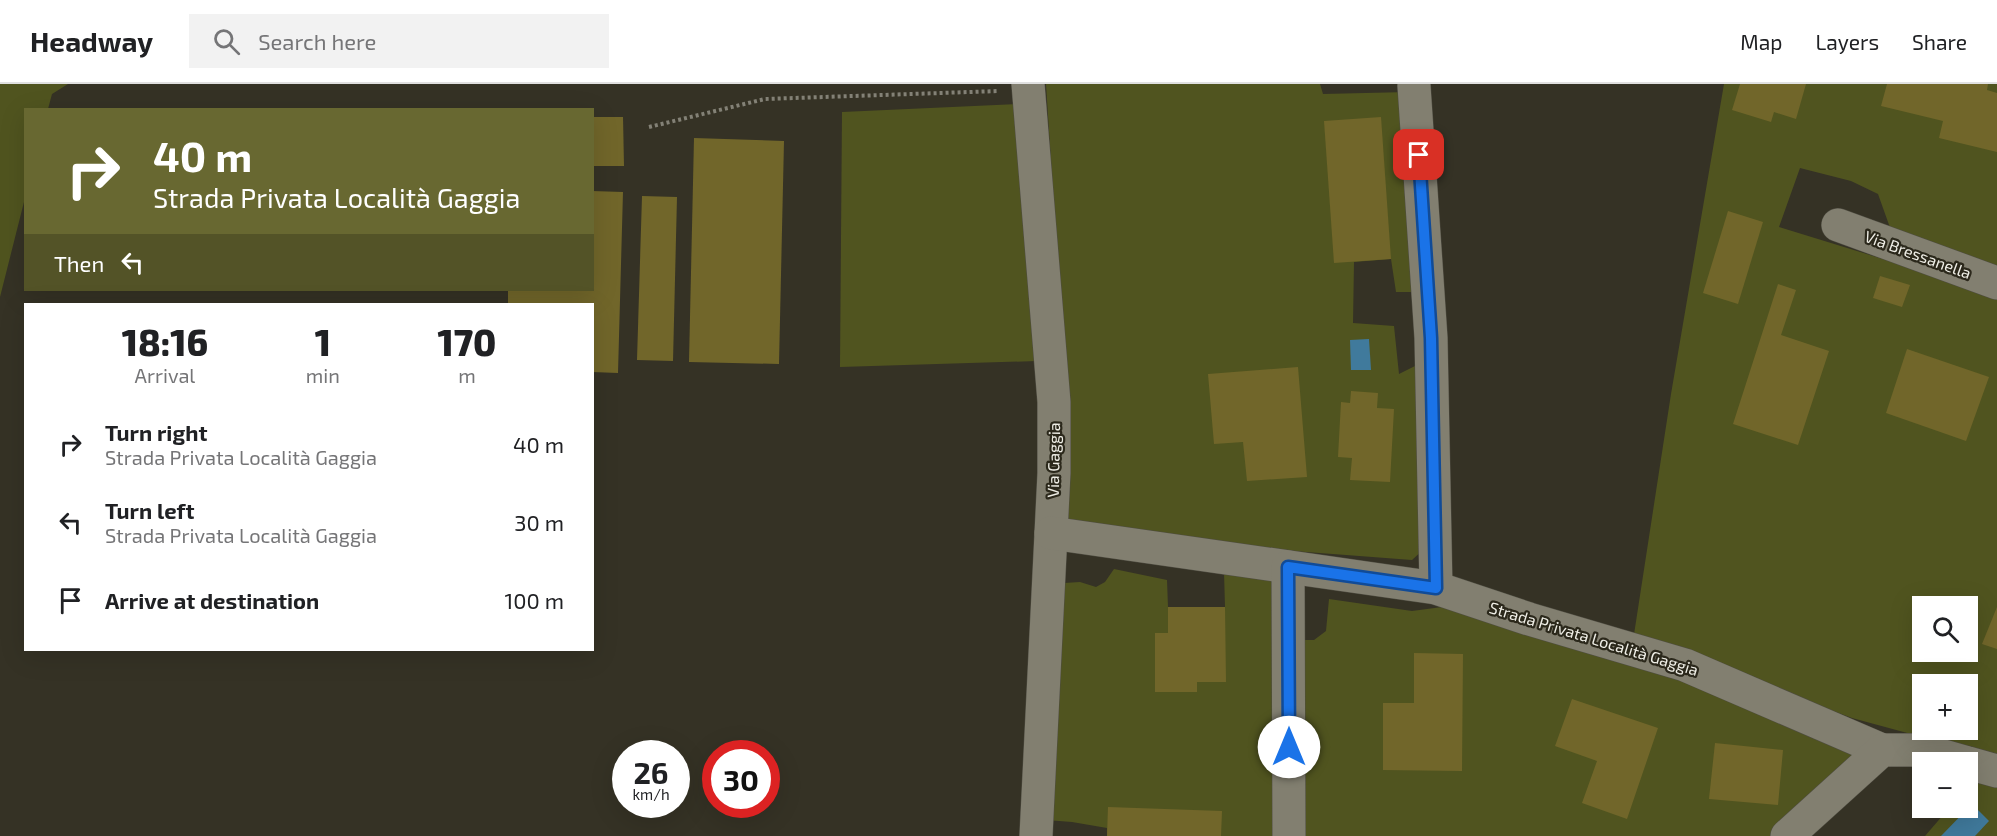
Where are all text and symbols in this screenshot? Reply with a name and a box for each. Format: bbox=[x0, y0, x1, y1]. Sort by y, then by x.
search box bbox=[189, 14, 609, 68]
text: Headway bbox=[30, 24, 153, 58]
icon: search bbox=[210, 25, 243, 58]
text: Search here bbox=[258, 28, 376, 54]
text: Map bbox=[1740, 29, 1782, 54]
text: Layers bbox=[1815, 29, 1879, 54]
text: Share bbox=[1912, 29, 1967, 54]
pin bbox=[1393, 129, 1444, 180]
text: 40 m bbox=[153, 130, 252, 180]
icon: right bbox=[54, 132, 132, 210]
icon: arrive bbox=[1402, 138, 1435, 171]
text: Strada Privata Località Gaggia bbox=[153, 181, 520, 213]
street label: Via Bressanella bbox=[1862, 226, 1974, 282]
icon: left bbox=[116, 246, 149, 279]
text: Then bbox=[54, 250, 104, 276]
text: 18:16 bbox=[122, 320, 208, 363]
text: 1 bbox=[315, 320, 331, 363]
text: 170 bbox=[438, 320, 496, 363]
text: Arrival bbox=[134, 363, 195, 387]
text: min bbox=[306, 363, 340, 387]
text: m bbox=[458, 363, 476, 387]
text: Turn right bbox=[105, 419, 207, 445]
street label: Via Gaggia bbox=[1043, 422, 1063, 498]
icon: right bbox=[54, 428, 87, 461]
text: 40 m bbox=[513, 431, 564, 457]
text: Strada Privata Località Gaggia bbox=[105, 445, 377, 469]
text: Turn left bbox=[105, 497, 194, 523]
icon: left bbox=[54, 506, 87, 539]
text: 30 m bbox=[514, 509, 564, 535]
text: Strada Privata Località Gaggia bbox=[105, 523, 377, 547]
icon: arrive bbox=[54, 584, 87, 617]
text: Arrive at destination bbox=[105, 587, 319, 613]
text: 100 m bbox=[505, 587, 564, 613]
map controls bbox=[1912, 596, 1978, 818]
button: search bbox=[1912, 596, 1978, 662]
street label: Strada Privata Località Gaggia bbox=[1487, 597, 1701, 679]
button: + bbox=[1912, 674, 1978, 740]
position arrow bbox=[1257, 715, 1321, 779]
speed limit sign: 30 bbox=[702, 740, 780, 818]
button: − bbox=[1912, 752, 1978, 818]
text: 26 bbox=[633, 754, 669, 790]
text: km/h bbox=[632, 785, 670, 803]

